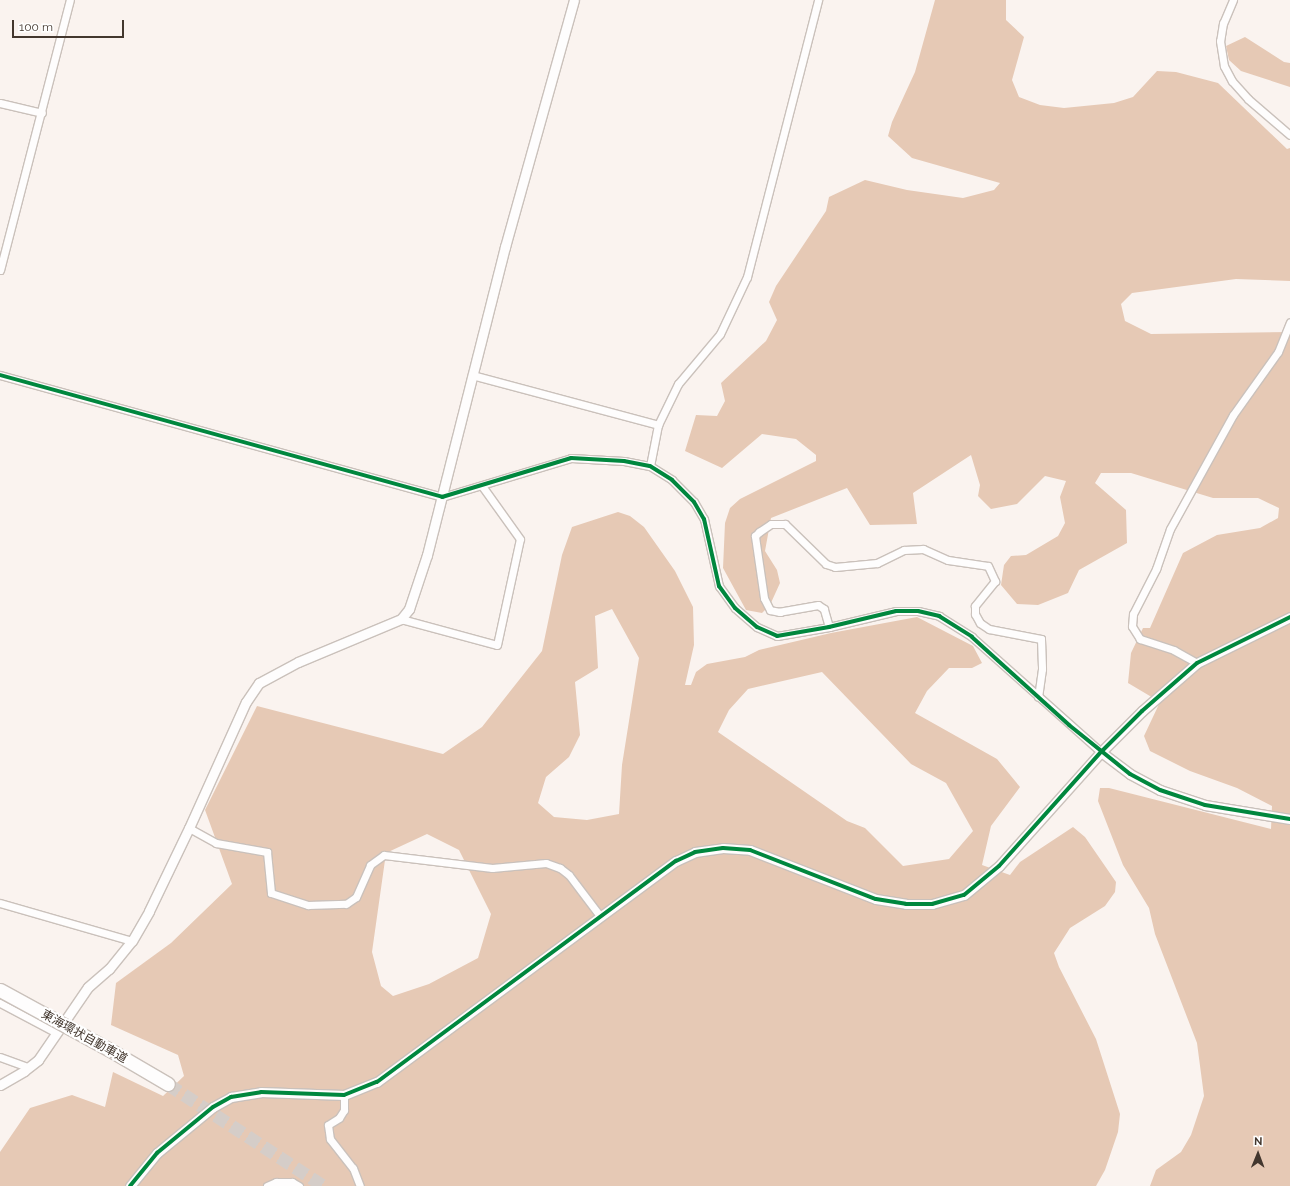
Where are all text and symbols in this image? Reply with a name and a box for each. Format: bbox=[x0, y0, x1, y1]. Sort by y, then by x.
scale bar bbox=[14, 12, 126, 38]
text: 100 m bbox=[19, 20, 53, 34]
street label: 東海環状自動車道 bbox=[39, 1007, 129, 1067]
north arrow bbox=[1238, 1134, 1278, 1174]
text: N bbox=[1254, 1135, 1263, 1148]

